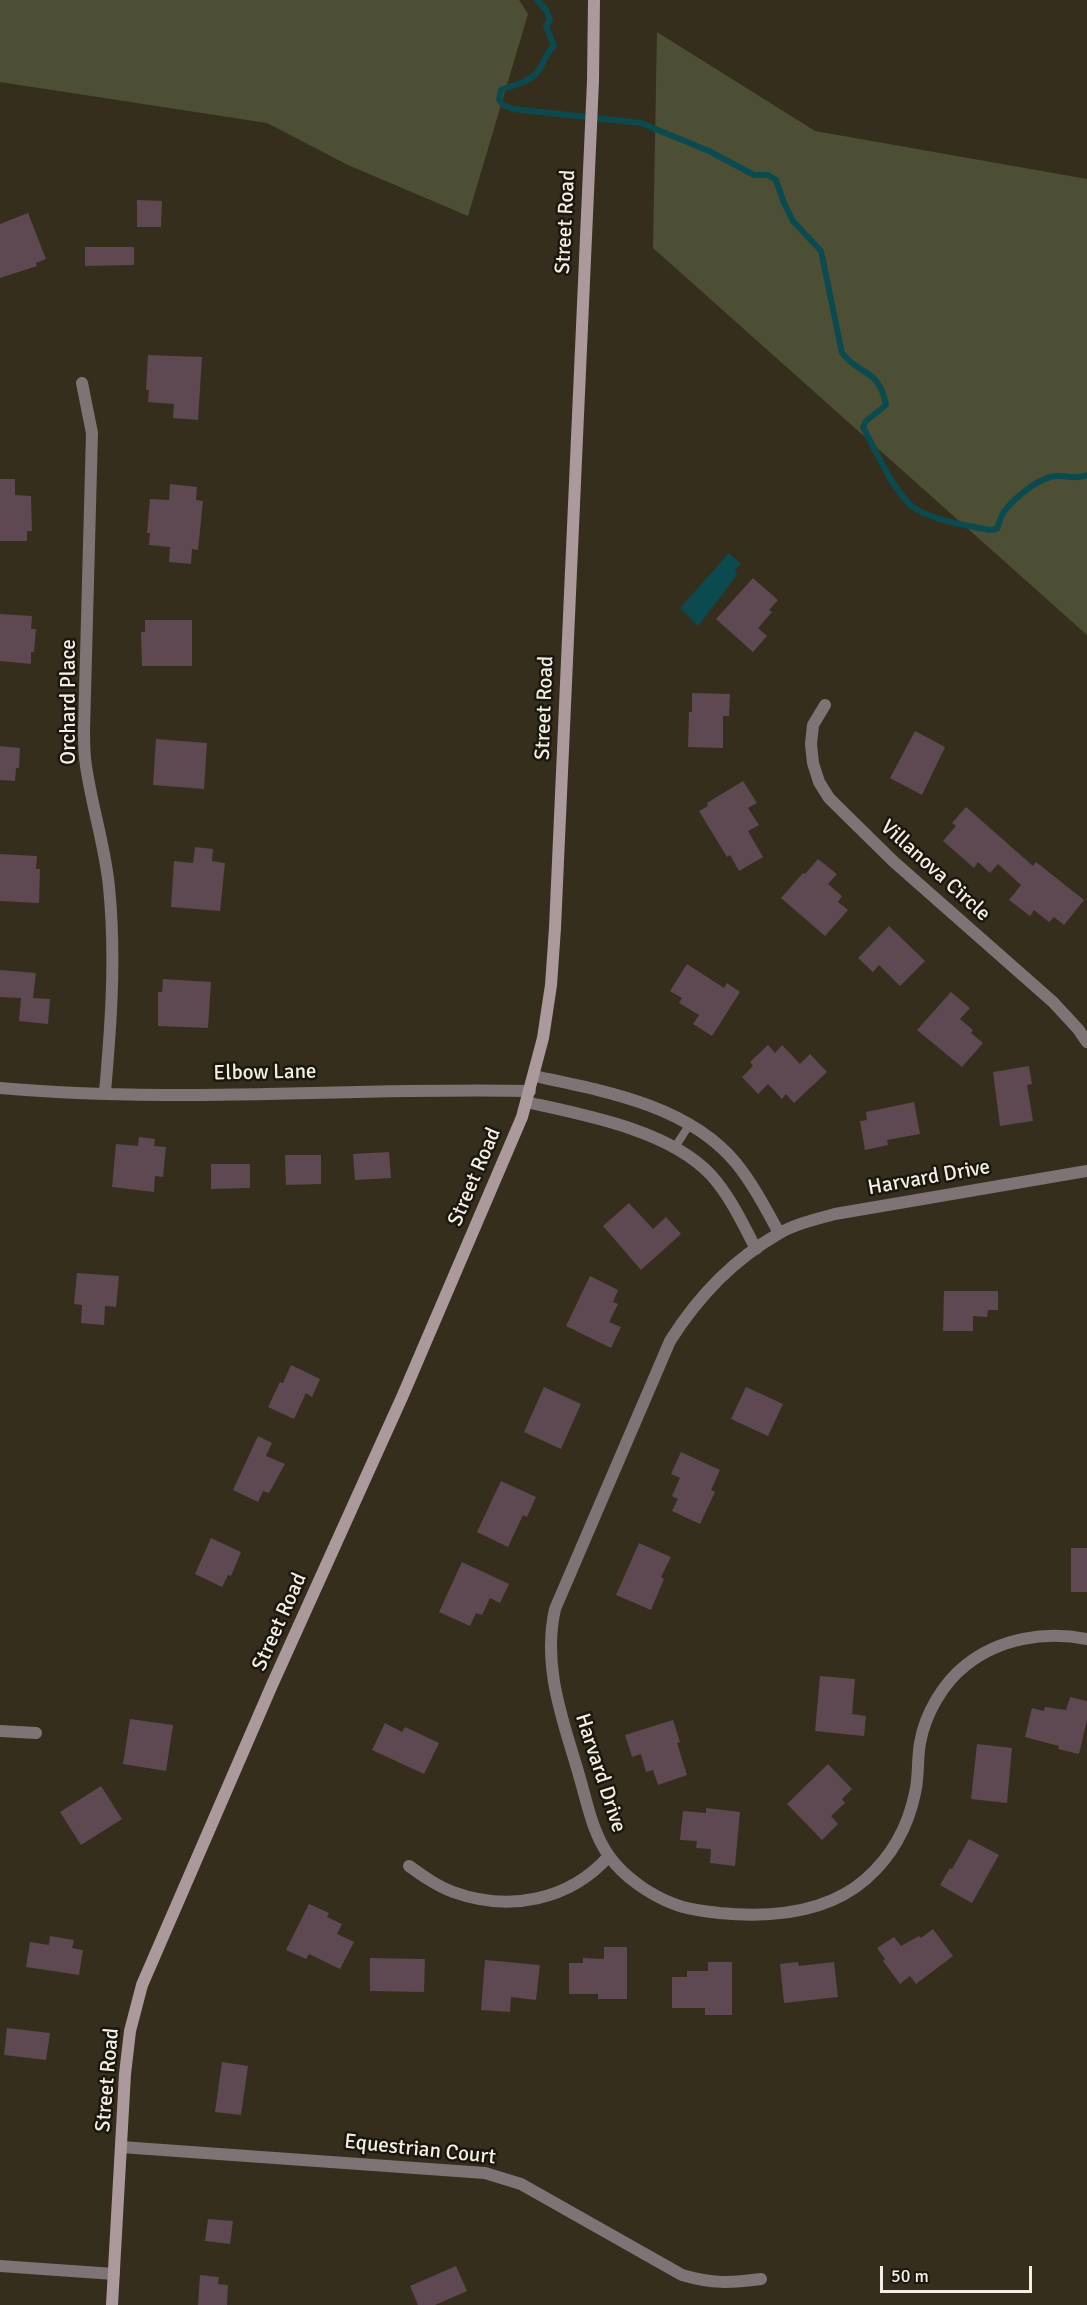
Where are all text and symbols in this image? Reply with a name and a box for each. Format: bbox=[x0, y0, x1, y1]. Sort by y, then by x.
street label: Street Road bbox=[551, 169, 581, 275]
street label: Orchard Place bbox=[56, 639, 82, 765]
street label: Street Road bbox=[531, 655, 559, 761]
street label: Villanova Circle bbox=[875, 815, 995, 927]
street label: Elbow Lane bbox=[213, 1060, 317, 1086]
street label: Street Road bbox=[443, 1124, 507, 1230]
street label: Harvard Drive bbox=[866, 1155, 992, 1201]
street label: Street Road bbox=[247, 1569, 313, 1675]
street label: Harvard Drive bbox=[569, 1710, 631, 1836]
street label: Street Road bbox=[91, 2027, 125, 2133]
street label: Equestrian Court bbox=[343, 2130, 497, 2170]
scale bar bbox=[883, 2254, 1034, 2292]
text: 50 m bbox=[891, 2265, 929, 2287]

